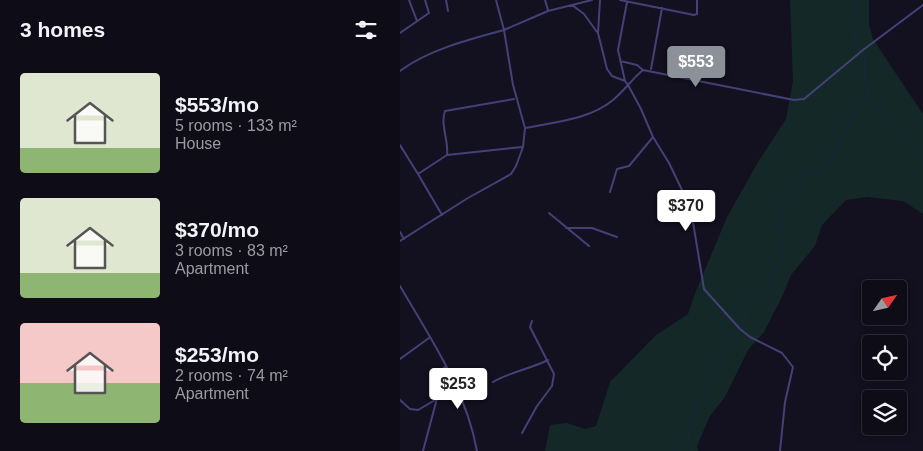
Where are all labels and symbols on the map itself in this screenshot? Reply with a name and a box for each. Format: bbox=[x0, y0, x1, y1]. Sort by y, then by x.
pin: $553 bbox=[666, 46, 726, 88]
pin: $370 bbox=[656, 190, 716, 232]
north arrow bbox=[862, 280, 908, 325]
pin: $253 bbox=[428, 368, 488, 410]

